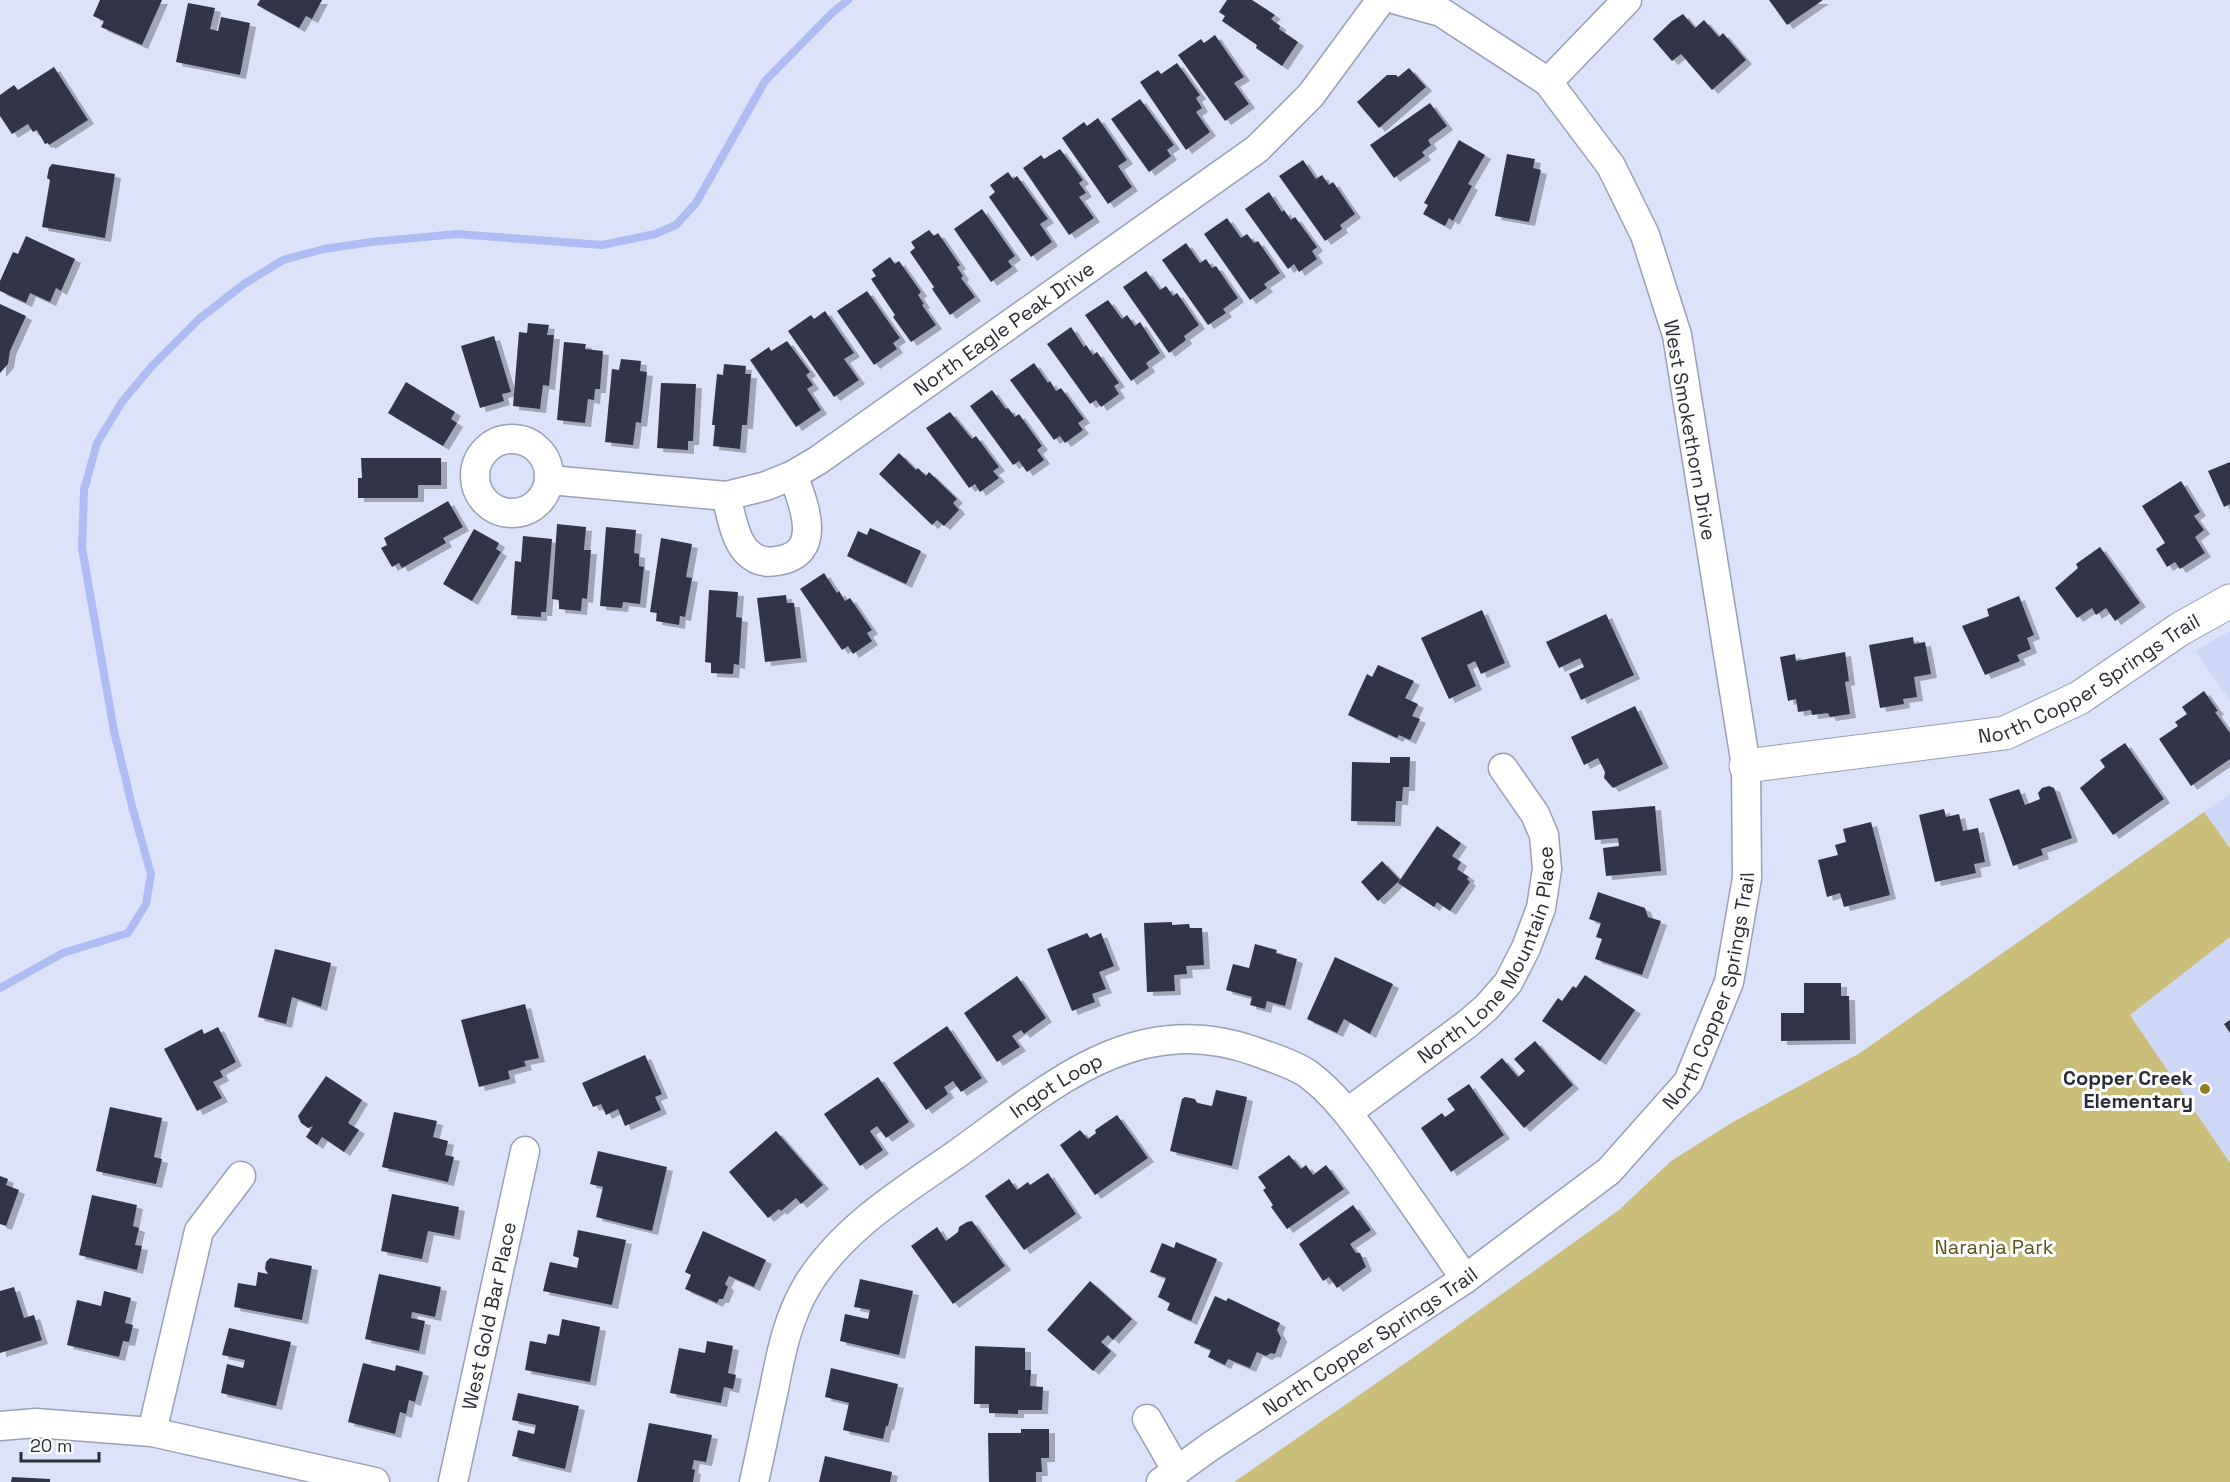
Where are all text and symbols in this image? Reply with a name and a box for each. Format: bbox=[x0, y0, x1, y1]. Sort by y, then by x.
street label: North Eagle Peak Drive bbox=[908, 255, 1099, 402]
street label: West Smokethorn Drive bbox=[1658, 318, 1722, 542]
street label: North Copper Springs Trail bbox=[1976, 608, 2204, 749]
street label: North Lone Mountain Place bbox=[1412, 845, 1560, 1069]
street label: North Copper Springs Trail bbox=[1657, 872, 1760, 1115]
street label: Ingot Loop bbox=[1004, 1047, 1107, 1124]
place label: Copper Creek Elementary bbox=[2063, 1065, 2193, 1114]
marker: Copper Creek Elementary bbox=[2198, 1082, 2212, 1096]
street label: West Gold Bar Place bbox=[456, 1219, 522, 1412]
park label: Naranja Park bbox=[1935, 1234, 2054, 1260]
street label: North Copper Springs Trail bbox=[1258, 1261, 1483, 1421]
scale bar bbox=[21, 1425, 99, 1463]
text: 20 m bbox=[30, 1434, 73, 1457]

